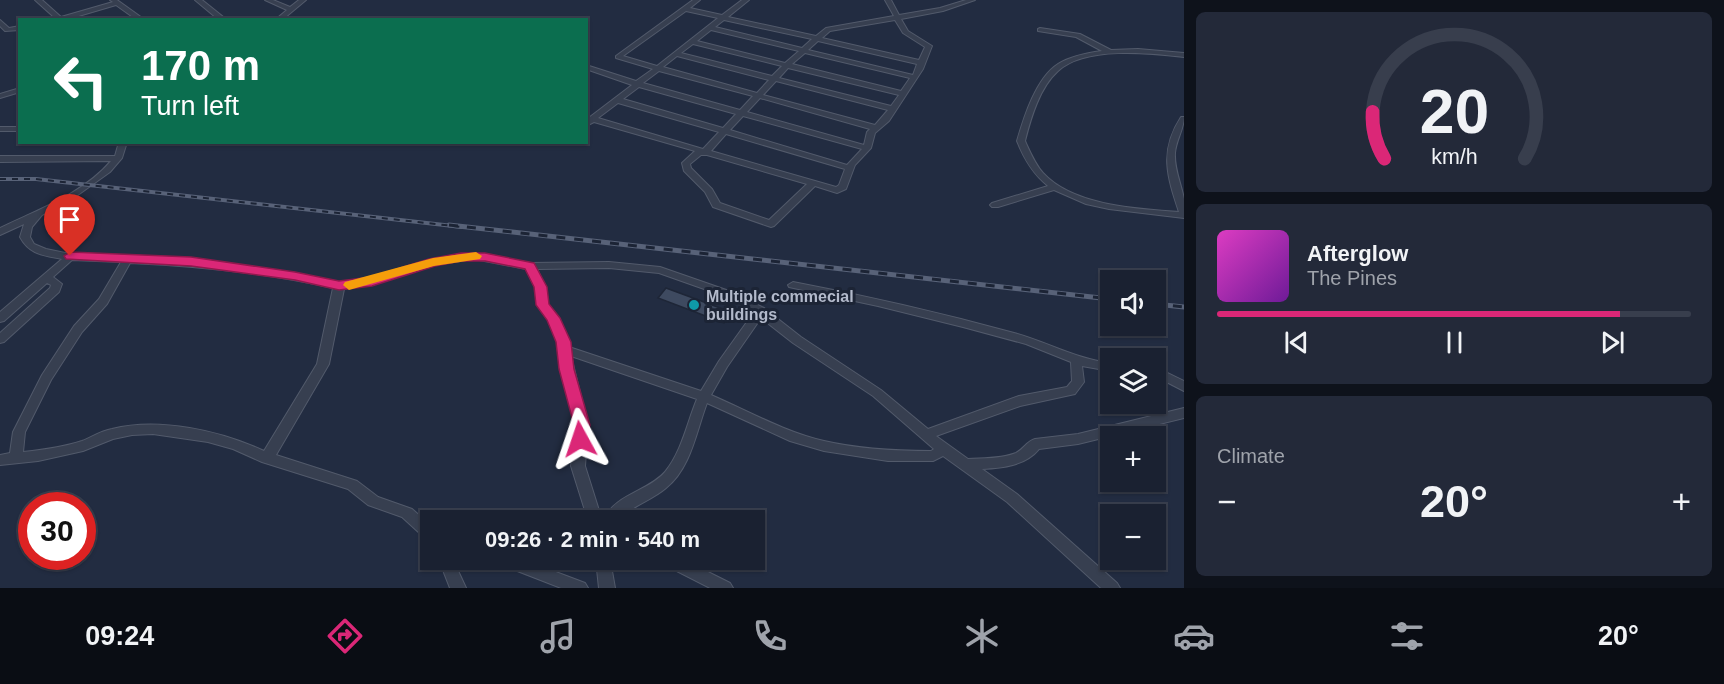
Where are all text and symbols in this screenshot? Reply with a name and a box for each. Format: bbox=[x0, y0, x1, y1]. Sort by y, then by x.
icon: left bbox=[42, 42, 120, 120]
text: 170 m bbox=[141, 42, 260, 89]
text: 20 bbox=[1419, 77, 1489, 146]
text: Turn left bbox=[141, 91, 239, 121]
text: km/h bbox=[1431, 145, 1477, 169]
pin bbox=[44, 194, 95, 256]
icon: arrive bbox=[53, 203, 86, 236]
text: Afterglow bbox=[1307, 241, 1408, 266]
text: The Pines bbox=[1307, 267, 1397, 289]
map controls bbox=[1100, 270, 1166, 570]
button: sound bbox=[1100, 270, 1166, 336]
place label: Multiple commecial buildings bbox=[706, 288, 854, 323]
marker: Multiple commecial buildings bbox=[687, 298, 701, 312]
icon: previous bbox=[1280, 326, 1313, 359]
icon: pause bbox=[1438, 326, 1471, 359]
icon: next bbox=[1596, 326, 1629, 359]
button: layers bbox=[1100, 348, 1166, 414]
position arrow bbox=[548, 407, 612, 471]
button: + bbox=[1100, 426, 1166, 492]
text: Climate bbox=[1217, 445, 1285, 467]
text: 20° bbox=[1420, 476, 1488, 527]
text: − bbox=[1217, 483, 1236, 520]
text: + bbox=[1672, 483, 1691, 520]
speed limit sign: 30 bbox=[18, 492, 96, 570]
button: − bbox=[1100, 504, 1166, 570]
text: 09:26 · 2 min · 540 m bbox=[485, 527, 700, 552]
icon: directions bbox=[324, 615, 366, 657]
icon: music bbox=[537, 615, 579, 657]
icon: phone bbox=[749, 615, 791, 657]
icon: climate bbox=[961, 615, 1003, 657]
icon: car bbox=[1173, 615, 1215, 657]
icon: filters bbox=[1386, 615, 1428, 657]
text: 09:24 bbox=[85, 621, 154, 651]
text: 20° bbox=[1598, 621, 1639, 651]

